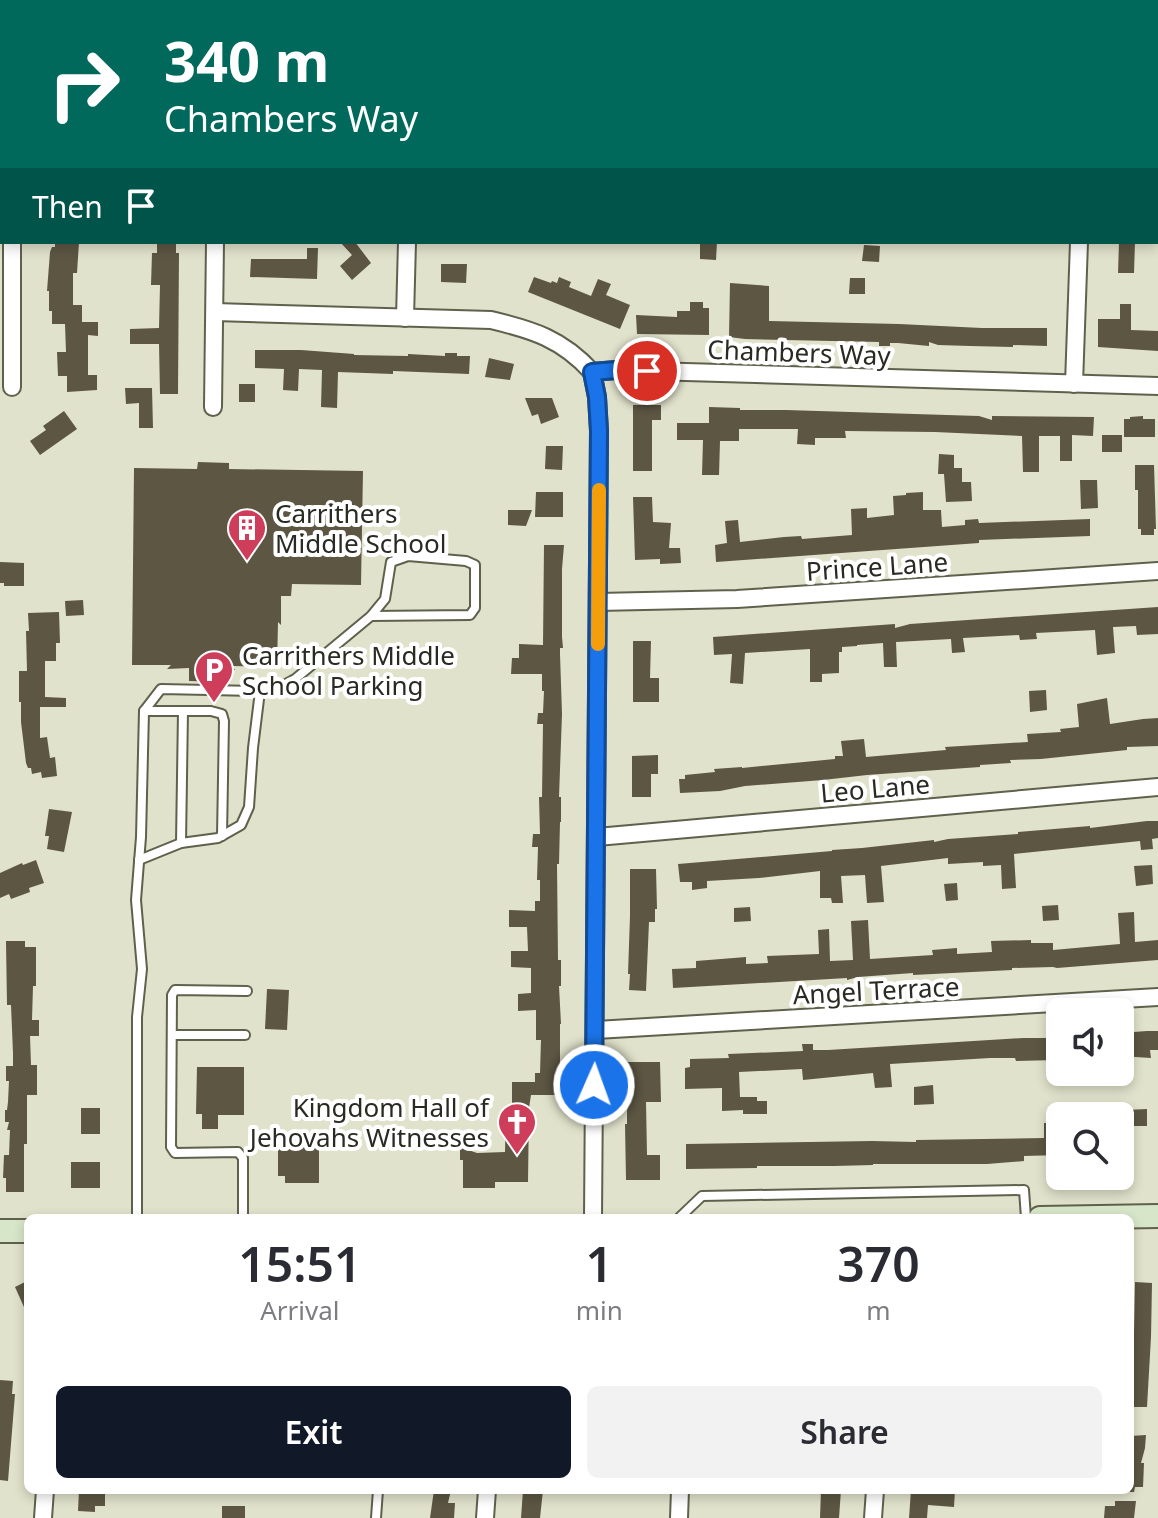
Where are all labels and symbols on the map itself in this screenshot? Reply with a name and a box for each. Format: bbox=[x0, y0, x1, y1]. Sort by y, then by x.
street label: Chambers Way bbox=[707, 331, 892, 373]
pin bbox=[613, 337, 681, 405]
place label: Carrithers Middle School bbox=[275, 495, 446, 561]
building icon: Carrithers Middle School bbox=[226, 507, 268, 562]
street label: Prince Lane bbox=[805, 543, 949, 589]
place label: Carrithers Middle School Parking bbox=[242, 637, 455, 703]
parking icon: Carrithers Middle School Parking bbox=[193, 649, 235, 704]
street label: Leo Lane bbox=[819, 765, 931, 811]
street label: Angel Terrace bbox=[792, 968, 960, 1012]
position arrow bbox=[552, 1043, 636, 1127]
place label: Kingdom Hall of Jehovahs Witnesses bbox=[247, 1089, 491, 1155]
church icon: Kingdom Hall of Jehovahs Witnesses bbox=[496, 1101, 538, 1156]

